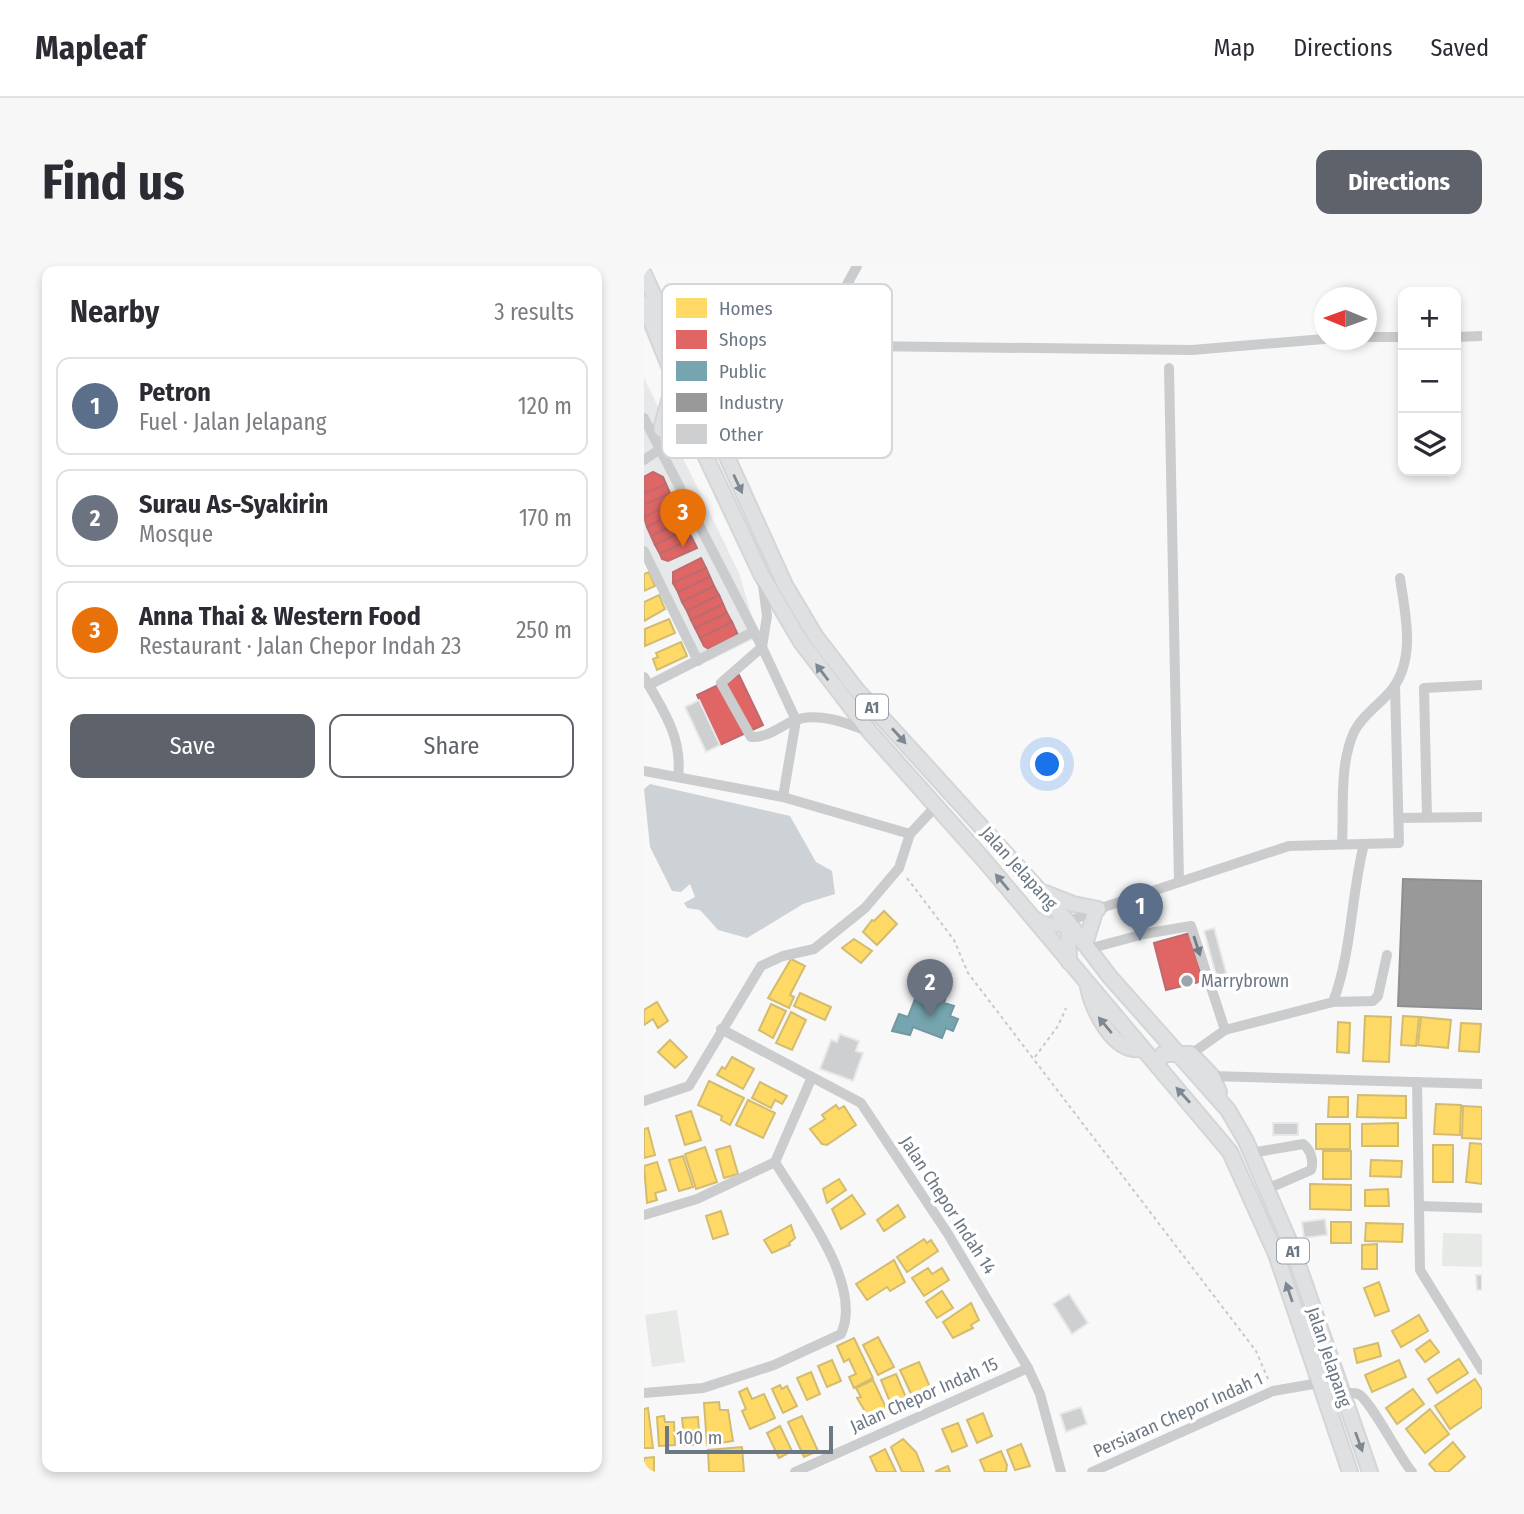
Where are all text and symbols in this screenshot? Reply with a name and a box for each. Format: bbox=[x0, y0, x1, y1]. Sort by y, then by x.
text: Mapleaf bbox=[35, 28, 146, 68]
text: Map bbox=[1214, 34, 1255, 62]
text: Directions bbox=[1293, 34, 1392, 62]
text: Saved bbox=[1430, 34, 1489, 62]
button: Directions bbox=[1316, 150, 1482, 214]
text: Find us bbox=[42, 153, 185, 212]
legend bbox=[662, 284, 892, 458]
north arrow bbox=[1314, 287, 1377, 350]
map controls bbox=[1398, 287, 1461, 476]
button: + bbox=[1398, 287, 1461, 350]
text: Nearby bbox=[70, 294, 159, 330]
text: Homes bbox=[719, 297, 773, 320]
text: 3 results bbox=[494, 298, 574, 326]
text: Shops bbox=[719, 328, 767, 351]
button: − bbox=[1398, 350, 1461, 413]
text: Public bbox=[719, 360, 766, 383]
text: Petron bbox=[139, 377, 211, 408]
text: Industry bbox=[719, 391, 784, 414]
text: 1 bbox=[90, 392, 100, 420]
text: 120 m bbox=[518, 392, 572, 420]
text: Fuel · Jalan Jelapang bbox=[139, 408, 327, 436]
button: layers bbox=[1398, 413, 1461, 476]
text: Other bbox=[719, 423, 764, 446]
one-way arrow bbox=[732, 474, 743, 494]
text: Surau As-Syakirin bbox=[139, 489, 329, 520]
pin: 3 bbox=[660, 489, 706, 547]
text: 2 bbox=[90, 504, 100, 532]
text: 170 m bbox=[519, 504, 572, 532]
text: Mosque bbox=[139, 520, 213, 548]
text: Anna Thai & Western Food bbox=[139, 601, 421, 632]
text: 3 bbox=[90, 616, 100, 644]
text: 250 m bbox=[516, 616, 572, 644]
text: Restaurant · Jalan Chepor Indah 23 bbox=[139, 632, 461, 660]
one-way arrow bbox=[816, 663, 830, 681]
road number: A1 bbox=[856, 694, 888, 720]
button: Save bbox=[70, 714, 315, 778]
button: Share bbox=[329, 714, 574, 778]
one-way arrow bbox=[890, 727, 906, 744]
your location bbox=[1030, 747, 1064, 781]
street label: Jalan Jelapang bbox=[976, 822, 1062, 914]
one-way arrow bbox=[994, 873, 1010, 891]
pin: 1 bbox=[1117, 883, 1163, 941]
one-way arrow bbox=[1192, 936, 1203, 957]
pin: 2 bbox=[907, 959, 953, 1017]
place label: Marrybrown bbox=[1201, 970, 1289, 992]
marker: Marrybrown bbox=[1179, 973, 1195, 989]
one-way arrow bbox=[1097, 1016, 1113, 1034]
one-way arrow bbox=[1176, 1087, 1192, 1104]
street label: Jalan Chepor Indah 14 bbox=[895, 1132, 1001, 1278]
road number: A1 bbox=[1277, 1239, 1309, 1264]
one-way arrow bbox=[1283, 1281, 1293, 1302]
street label: Jalan Jelapang bbox=[1302, 1304, 1357, 1410]
street label: Jalan Chepor Indah 15 bbox=[847, 1353, 1001, 1437]
street label: Persiaran Chepor Indah 1 bbox=[1090, 1368, 1266, 1462]
scale bar bbox=[665, 1423, 833, 1455]
text: 100 m bbox=[676, 1426, 722, 1449]
one-way arrow bbox=[1353, 1432, 1364, 1453]

